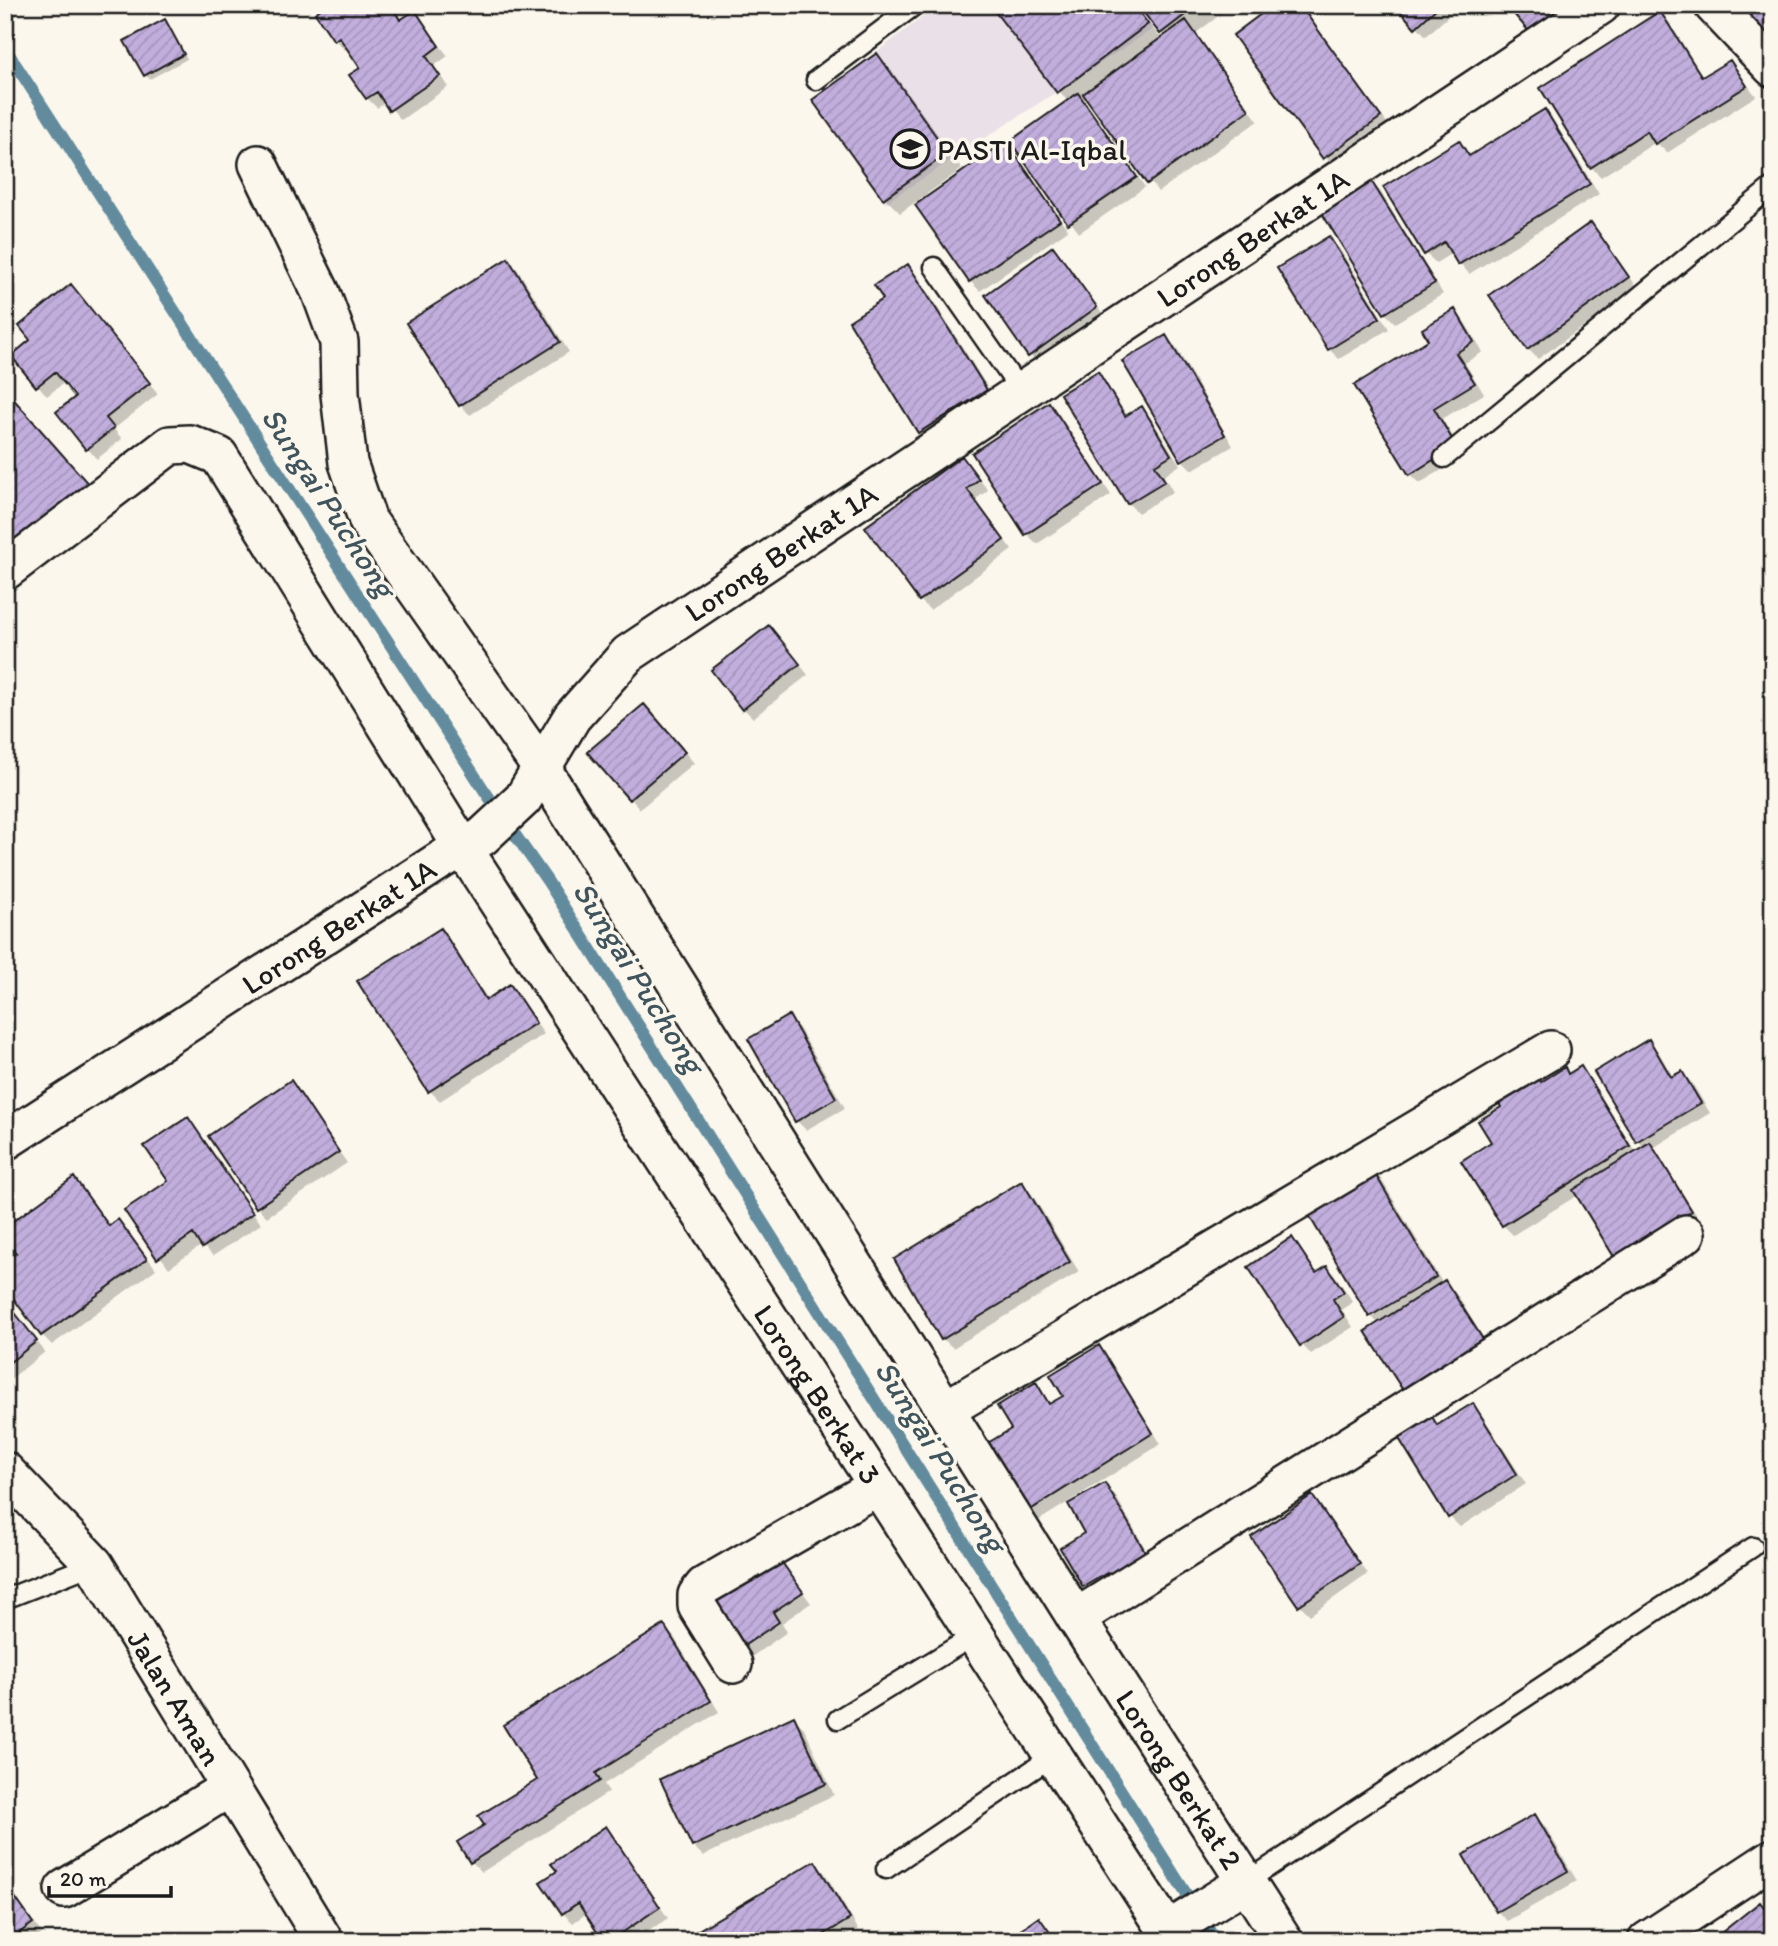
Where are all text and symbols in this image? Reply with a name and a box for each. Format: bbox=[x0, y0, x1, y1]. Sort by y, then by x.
school or university icon: PASTI Al-Iqbal bbox=[889, 128, 931, 170]
place label: PASTI Al-Iqbal bbox=[937, 131, 1127, 168]
street label: Lorong Berkat 1A bbox=[1149, 160, 1356, 315]
water label: Sungai Puchong bbox=[253, 400, 407, 607]
street label: Lorong Berkat 1A bbox=[677, 475, 884, 630]
street label: Lorong Berkat 1A bbox=[235, 850, 443, 1002]
water label: Sungai Puchong bbox=[565, 874, 715, 1083]
street label: Lorong Berkat 3 bbox=[746, 1297, 890, 1491]
water label: Sungai Puchong bbox=[867, 1353, 1017, 1562]
street label: Jalan Aman bbox=[120, 1623, 231, 1772]
street label: Lorong Berkat 2 bbox=[1108, 1682, 1251, 1876]
scale bar bbox=[49, 1855, 172, 1899]
text: 20 m bbox=[60, 1866, 107, 1891]

